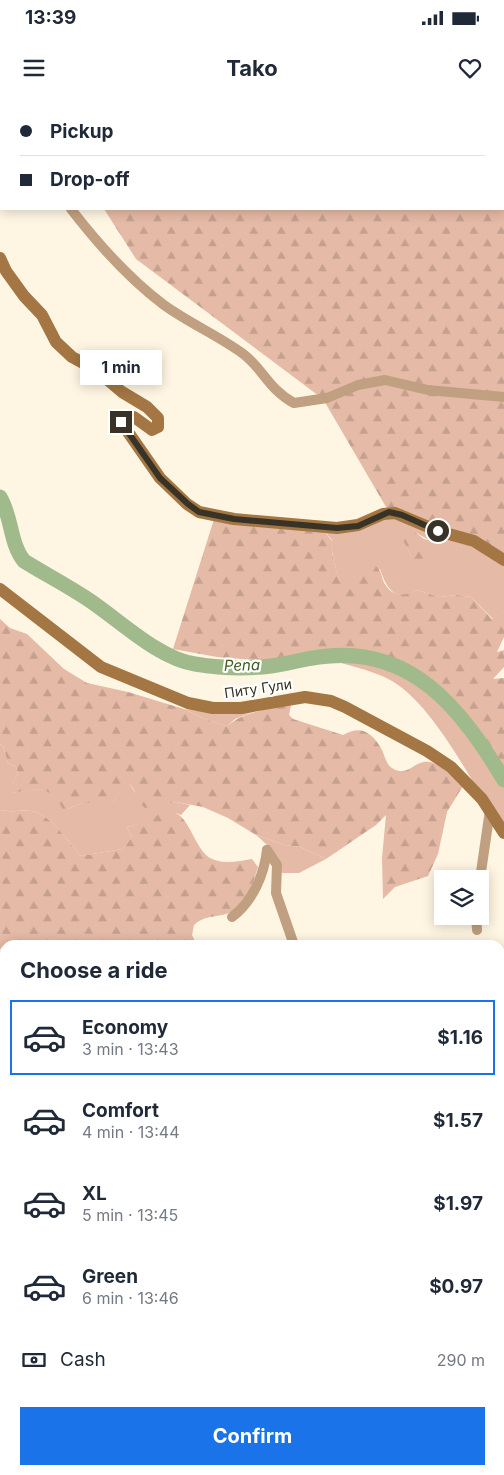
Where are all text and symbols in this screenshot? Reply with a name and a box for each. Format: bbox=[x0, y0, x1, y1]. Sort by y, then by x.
text: 13:39 bbox=[25, 6, 76, 29]
icon: menu bbox=[20, 54, 48, 82]
icon: heart bbox=[456, 54, 484, 82]
text: Tako bbox=[226, 55, 278, 81]
text: Pickup bbox=[50, 120, 113, 143]
text: Drop-off bbox=[50, 168, 130, 191]
callout: 1 min bbox=[80, 350, 162, 384]
text: 1 min bbox=[101, 357, 141, 377]
route end bbox=[110, 411, 132, 433]
route start bbox=[427, 520, 449, 542]
water label: Pena bbox=[224, 655, 260, 675]
street label: Питу Гули bbox=[223, 675, 293, 701]
map controls bbox=[434, 870, 489, 925]
button: layers bbox=[434, 870, 489, 925]
text: Choose a ride bbox=[20, 957, 168, 983]
icon: car bbox=[22, 1015, 67, 1060]
text: Economy bbox=[82, 1016, 168, 1039]
text: $1.16 bbox=[437, 1026, 483, 1049]
text: 3 min · 13:43 bbox=[82, 1039, 179, 1059]
icon: car bbox=[22, 1098, 67, 1143]
text: Comfort bbox=[82, 1099, 159, 1122]
text: $1.57 bbox=[433, 1109, 483, 1132]
text: 4 min · 13:44 bbox=[82, 1122, 179, 1142]
icon: car bbox=[22, 1181, 67, 1226]
text: XL bbox=[82, 1182, 107, 1205]
text: $1.97 bbox=[433, 1192, 483, 1215]
text: 5 min · 13:45 bbox=[82, 1205, 178, 1225]
icon: car bbox=[22, 1264, 67, 1309]
text: Green bbox=[82, 1265, 138, 1288]
text: $0.97 bbox=[429, 1275, 483, 1298]
text: 6 min · 13:46 bbox=[82, 1288, 179, 1308]
icon: cash bbox=[20, 1346, 48, 1374]
text: Cash bbox=[60, 1348, 106, 1371]
text: 290 m bbox=[437, 1350, 485, 1370]
button: Confirm bbox=[20, 1407, 485, 1465]

